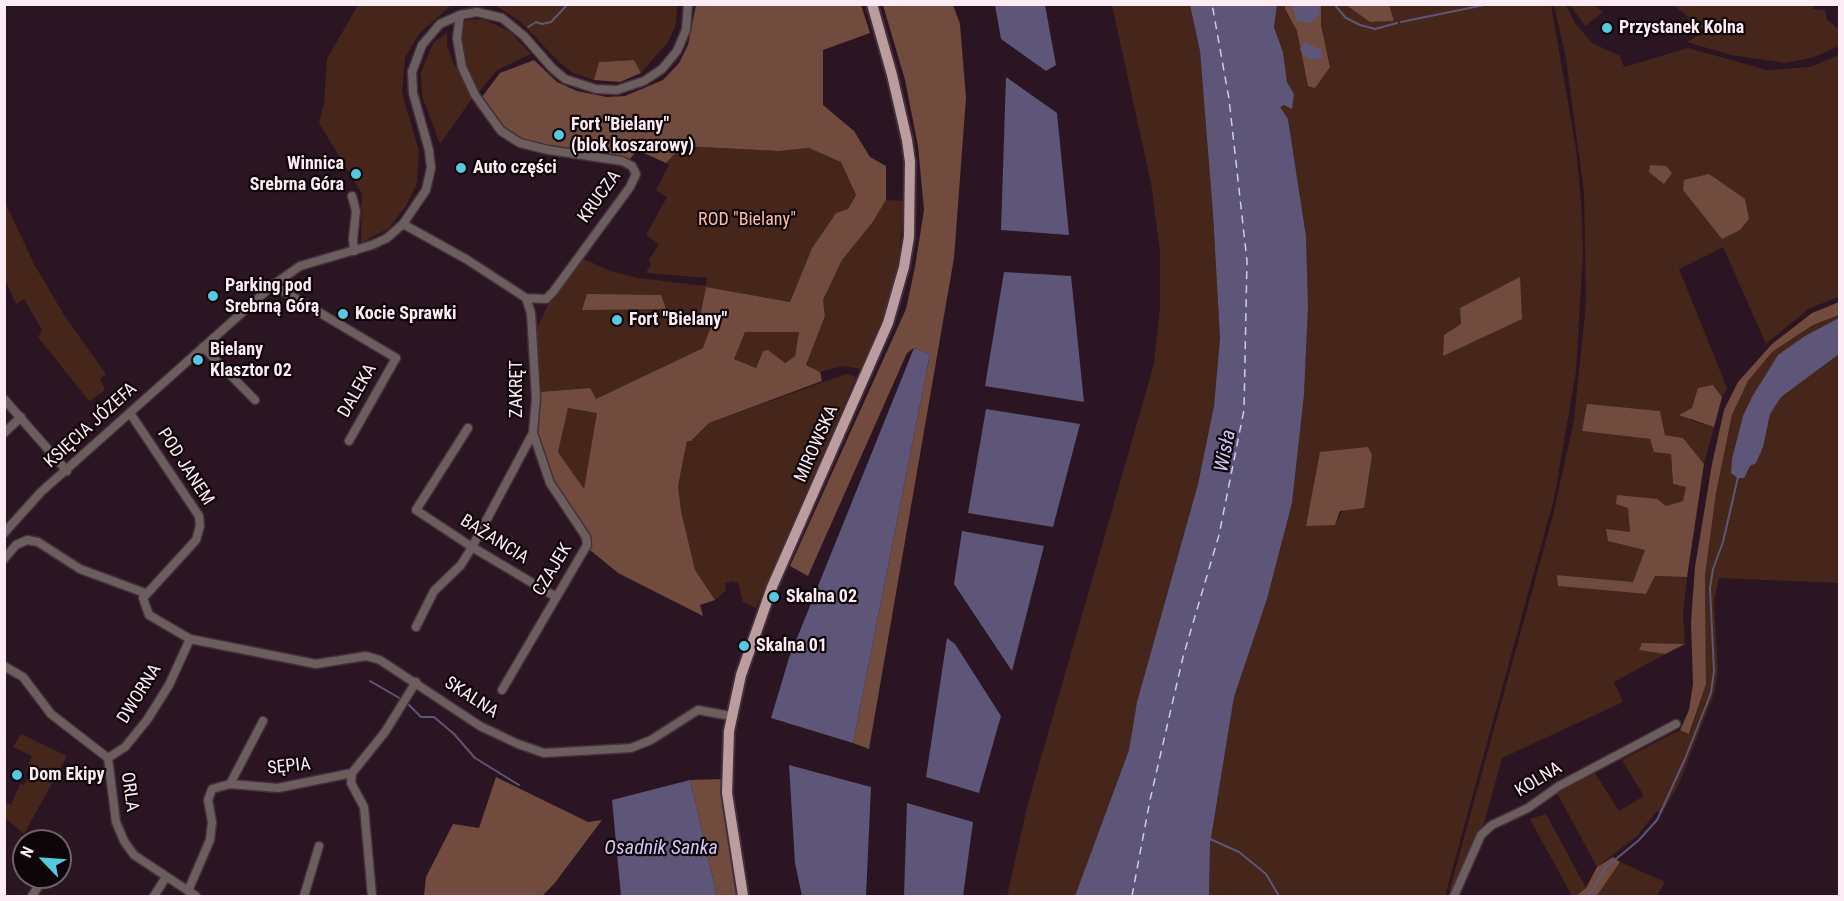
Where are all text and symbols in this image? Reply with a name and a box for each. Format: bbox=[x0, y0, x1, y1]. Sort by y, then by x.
place label: Przystanek Kolna bbox=[1619, 17, 1744, 39]
marker: Przystanek Kolna bbox=[1600, 21, 1614, 35]
place label: Fort "Bielany" (blok koszarowy) bbox=[571, 114, 694, 156]
marker: Fort "Bielany" (blok koszarowy) bbox=[552, 128, 566, 142]
place label: Winnica Srebrna Góra bbox=[250, 153, 344, 195]
place label: Auto części bbox=[473, 157, 557, 179]
marker: Auto części bbox=[454, 161, 468, 175]
marker: Winnica Srebrna Góra bbox=[349, 167, 363, 181]
street label: KRUCZA bbox=[574, 167, 626, 227]
park label: ROD "Bielany" bbox=[698, 209, 796, 231]
place label: Parking pod Srebrną Górą bbox=[225, 275, 319, 318]
marker: Parking pod Srebrną Górą bbox=[206, 289, 220, 303]
place label: Kocie Sprawki bbox=[355, 303, 457, 325]
marker: Kocie Sprawki bbox=[336, 307, 350, 321]
place label: Fort "Bielany" bbox=[629, 309, 727, 331]
marker: Fort "Bielany" bbox=[610, 313, 624, 327]
place label: Bielany Klasztor 02 bbox=[210, 339, 292, 382]
marker: Bielany Klasztor 02 bbox=[191, 353, 205, 367]
street label: DALEKA bbox=[334, 360, 382, 422]
street label: ZAKRĘT bbox=[506, 360, 528, 418]
street label: KSIĘCIA JÓZEFA bbox=[40, 379, 142, 473]
street label: MIROWSKA bbox=[791, 402, 843, 486]
street label: POD JANEM bbox=[152, 424, 218, 510]
water label: Wisła bbox=[1210, 428, 1242, 474]
street label: BAŻANCIA bbox=[456, 511, 532, 569]
street label: CZAJEK bbox=[529, 540, 577, 600]
place label: Skalna 02 bbox=[786, 586, 857, 608]
marker: Skalna 02 bbox=[767, 590, 781, 604]
place label: Skalna 01 bbox=[756, 635, 827, 657]
marker: Skalna 01 bbox=[737, 639, 751, 653]
street label: DWORNA bbox=[113, 660, 167, 728]
street label: SKALNA bbox=[440, 673, 502, 723]
street label: SĘPIA bbox=[266, 754, 312, 780]
street label: KOLNA bbox=[1512, 758, 1566, 802]
place label: Dom Ekipy bbox=[29, 764, 104, 786]
marker: Dom Ekipy bbox=[10, 768, 24, 782]
street label: ORLA bbox=[116, 771, 142, 813]
north arrow bbox=[12, 829, 72, 889]
water label: Osadnik Sanka bbox=[604, 837, 718, 861]
text: N bbox=[16, 844, 38, 860]

